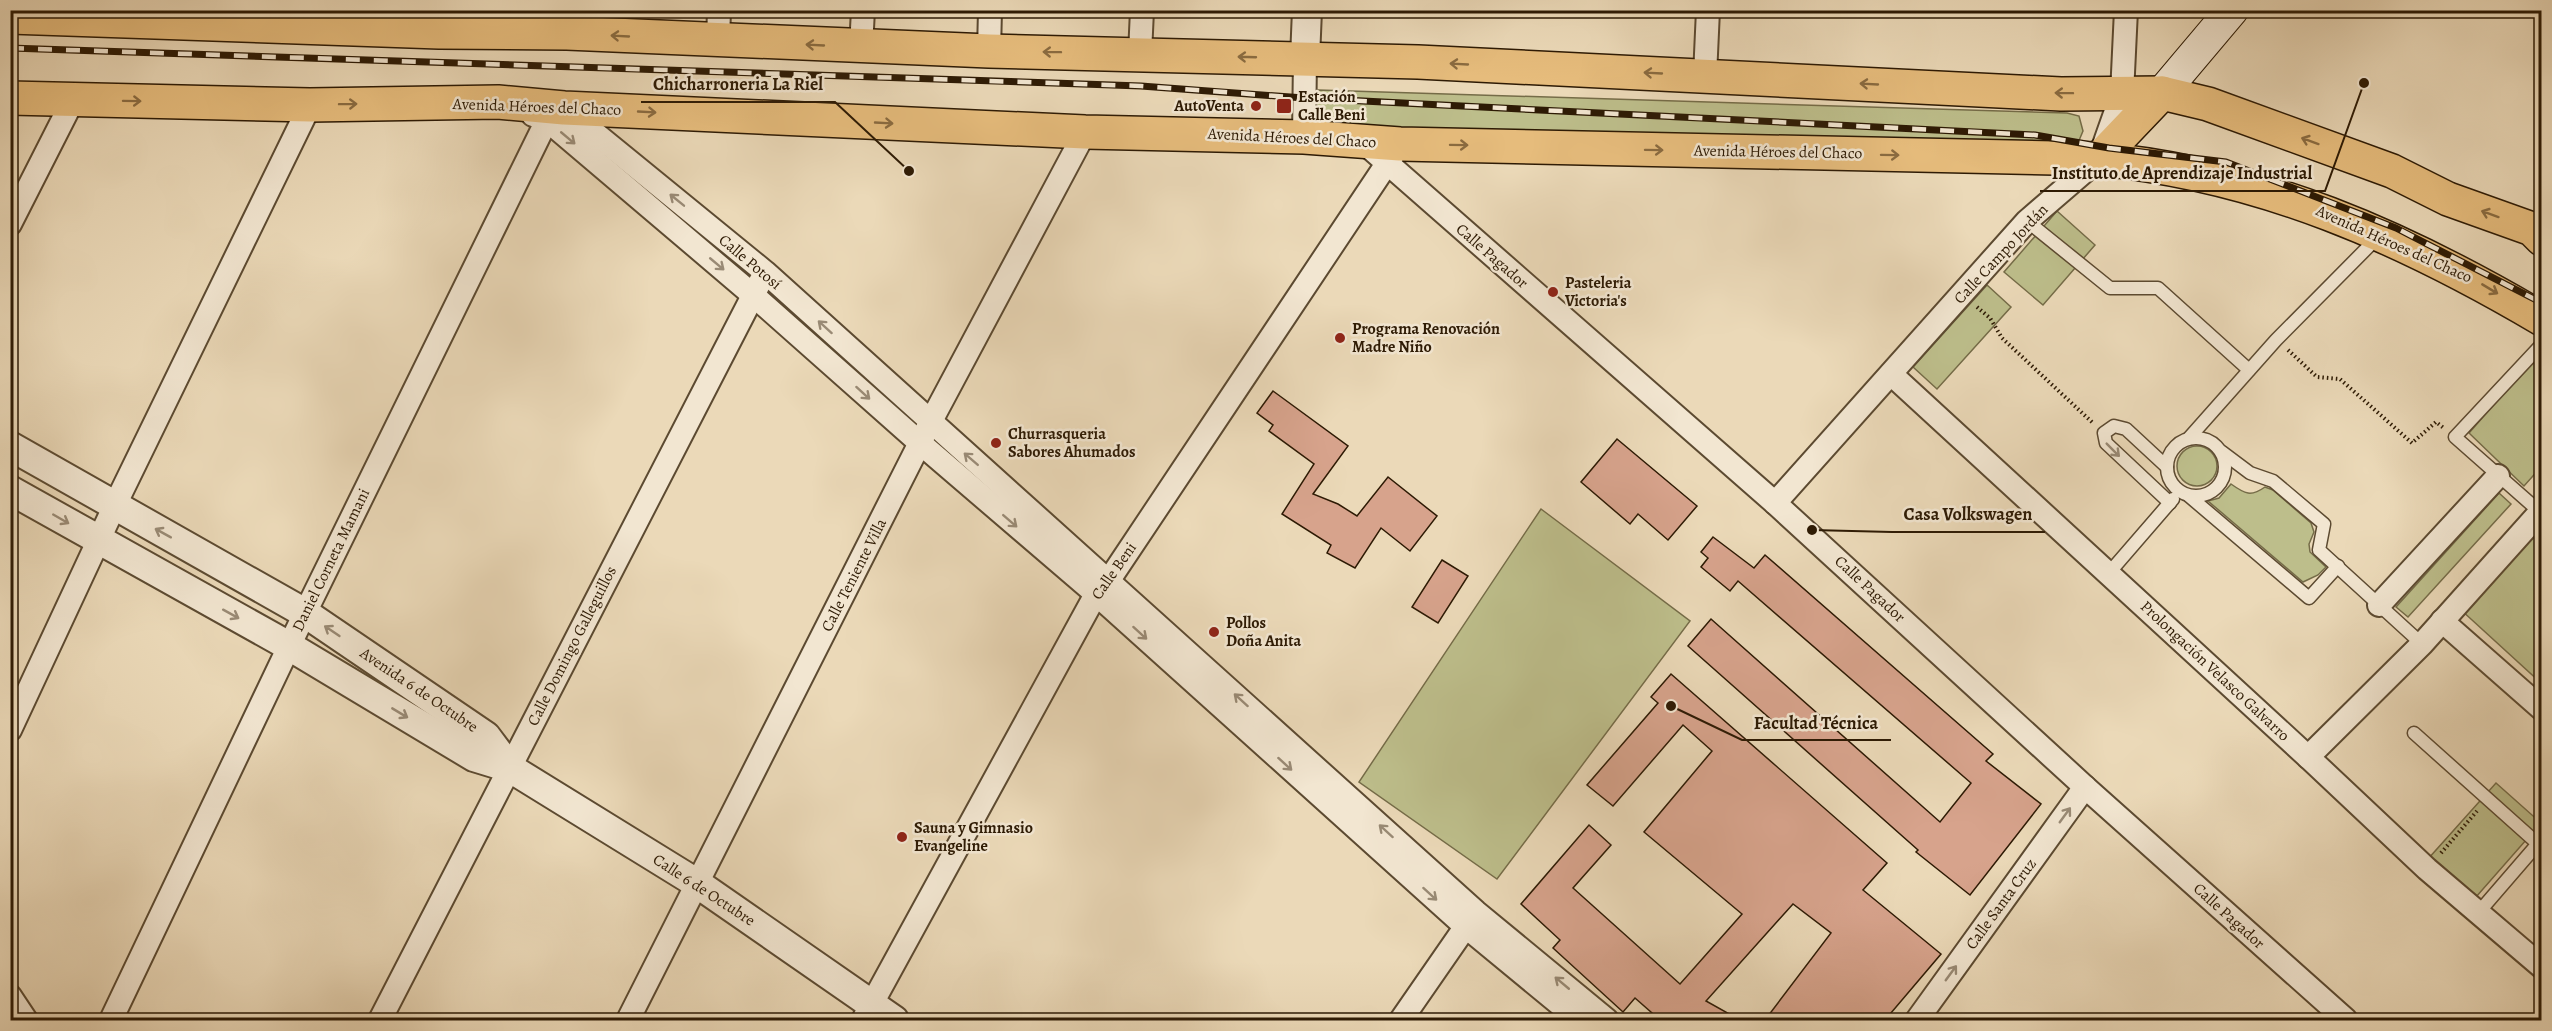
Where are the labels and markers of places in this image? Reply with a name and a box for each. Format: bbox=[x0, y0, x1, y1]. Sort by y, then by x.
callout: Chicharroneria La Riel bbox=[641, 66, 835, 102]
place label: Estación Calle Beni bbox=[1298, 86, 1366, 126]
place label: AutoVenta bbox=[1173, 95, 1244, 117]
marker: Estación Calle Beni bbox=[1275, 97, 1293, 115]
marker: AutoVenta bbox=[1249, 99, 1263, 113]
callout: Instituto de Aprendizaje Industrial bbox=[2040, 155, 2325, 191]
place label: Pasteleria Victoria's bbox=[1564, 272, 1632, 312]
marker: Pasteleria Victoria's bbox=[1546, 285, 1560, 299]
place label: Programa Renovación Madre Niño bbox=[1352, 318, 1500, 358]
marker: Programa Renovación Madre Niño bbox=[1333, 331, 1347, 345]
place label: Churrasqueria Sabores Ahumados bbox=[1008, 423, 1136, 463]
marker: Churrasqueria Sabores Ahumados bbox=[989, 436, 1003, 450]
callout: Casa Volkswagen bbox=[1892, 496, 2045, 532]
place label: Pollos Doña Anita bbox=[1226, 612, 1302, 652]
marker: Pollos Doña Anita bbox=[1207, 625, 1221, 639]
callout: Facultad Técnica bbox=[1742, 704, 1891, 740]
place label: Sauna y Gimnasio Evangeline bbox=[914, 817, 1033, 857]
marker: Sauna y Gimnasio Evangeline bbox=[895, 830, 909, 844]

